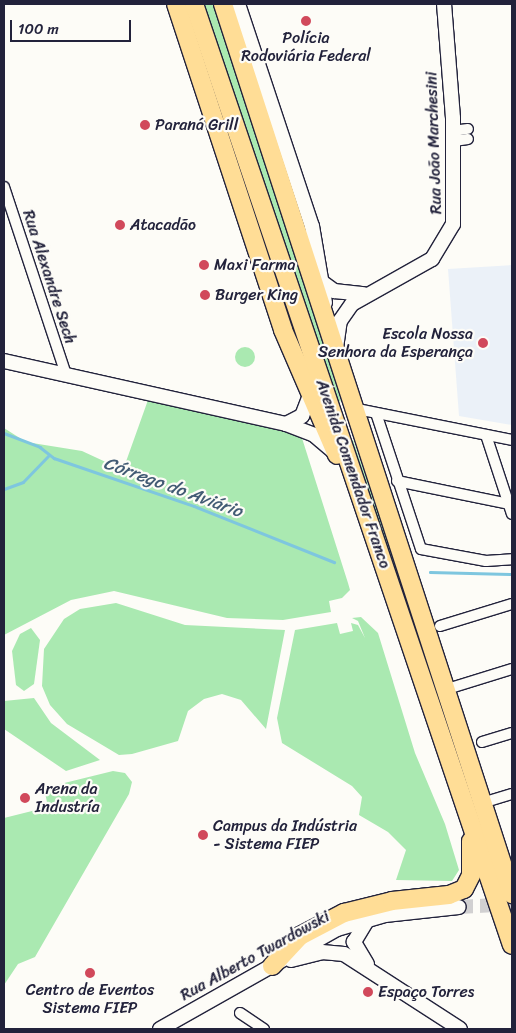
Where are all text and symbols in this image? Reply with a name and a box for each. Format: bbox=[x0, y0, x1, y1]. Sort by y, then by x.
scale bar bbox=[12, 10, 134, 42]
marker: Polícia Rodoviária Federal bbox=[300, 15, 312, 27]
text: 100 m bbox=[18, 16, 59, 42]
place label: Polícia Rodoviária Federal bbox=[241, 28, 371, 66]
street label: Rua João Marchesini bbox=[422, 71, 446, 215]
place label: Paraná Grill bbox=[155, 115, 238, 135]
marker: Paraná Grill bbox=[139, 119, 151, 131]
street label: Rua Alexandre Sech bbox=[18, 207, 80, 347]
place label: Atacadão bbox=[130, 215, 196, 235]
marker: Atacadão bbox=[114, 219, 126, 231]
place label: Maxi Farma bbox=[214, 255, 295, 275]
marker: Maxi Farma bbox=[198, 259, 210, 271]
place label: Burger King bbox=[215, 285, 298, 305]
marker: Burger King bbox=[199, 289, 211, 301]
place label: Escola Nossa Senhora da Esperança bbox=[318, 324, 473, 362]
marker: Escola Nossa Senhora da Esperança bbox=[477, 337, 489, 349]
street label: Avenida Comendador Franco bbox=[312, 377, 394, 571]
water label: Córrego do Aviário bbox=[101, 452, 245, 522]
place label: Arena da Industría bbox=[35, 779, 100, 817]
marker: Arena da Industría bbox=[19, 792, 31, 804]
place label: Campus da Indústria - Sistema FIEP bbox=[213, 816, 356, 854]
marker: Campus da Indústria - Sistema FIEP bbox=[197, 829, 209, 841]
street label: Rua Alberto Twardowski bbox=[176, 907, 334, 1005]
marker: Centro de Eventos Sistema FIEP bbox=[84, 967, 96, 979]
place label: Centro de Eventos Sistema FIEP bbox=[26, 980, 154, 1018]
place label: Espaço Torres bbox=[378, 982, 474, 1002]
marker: Espaço Torres bbox=[362, 986, 374, 998]

